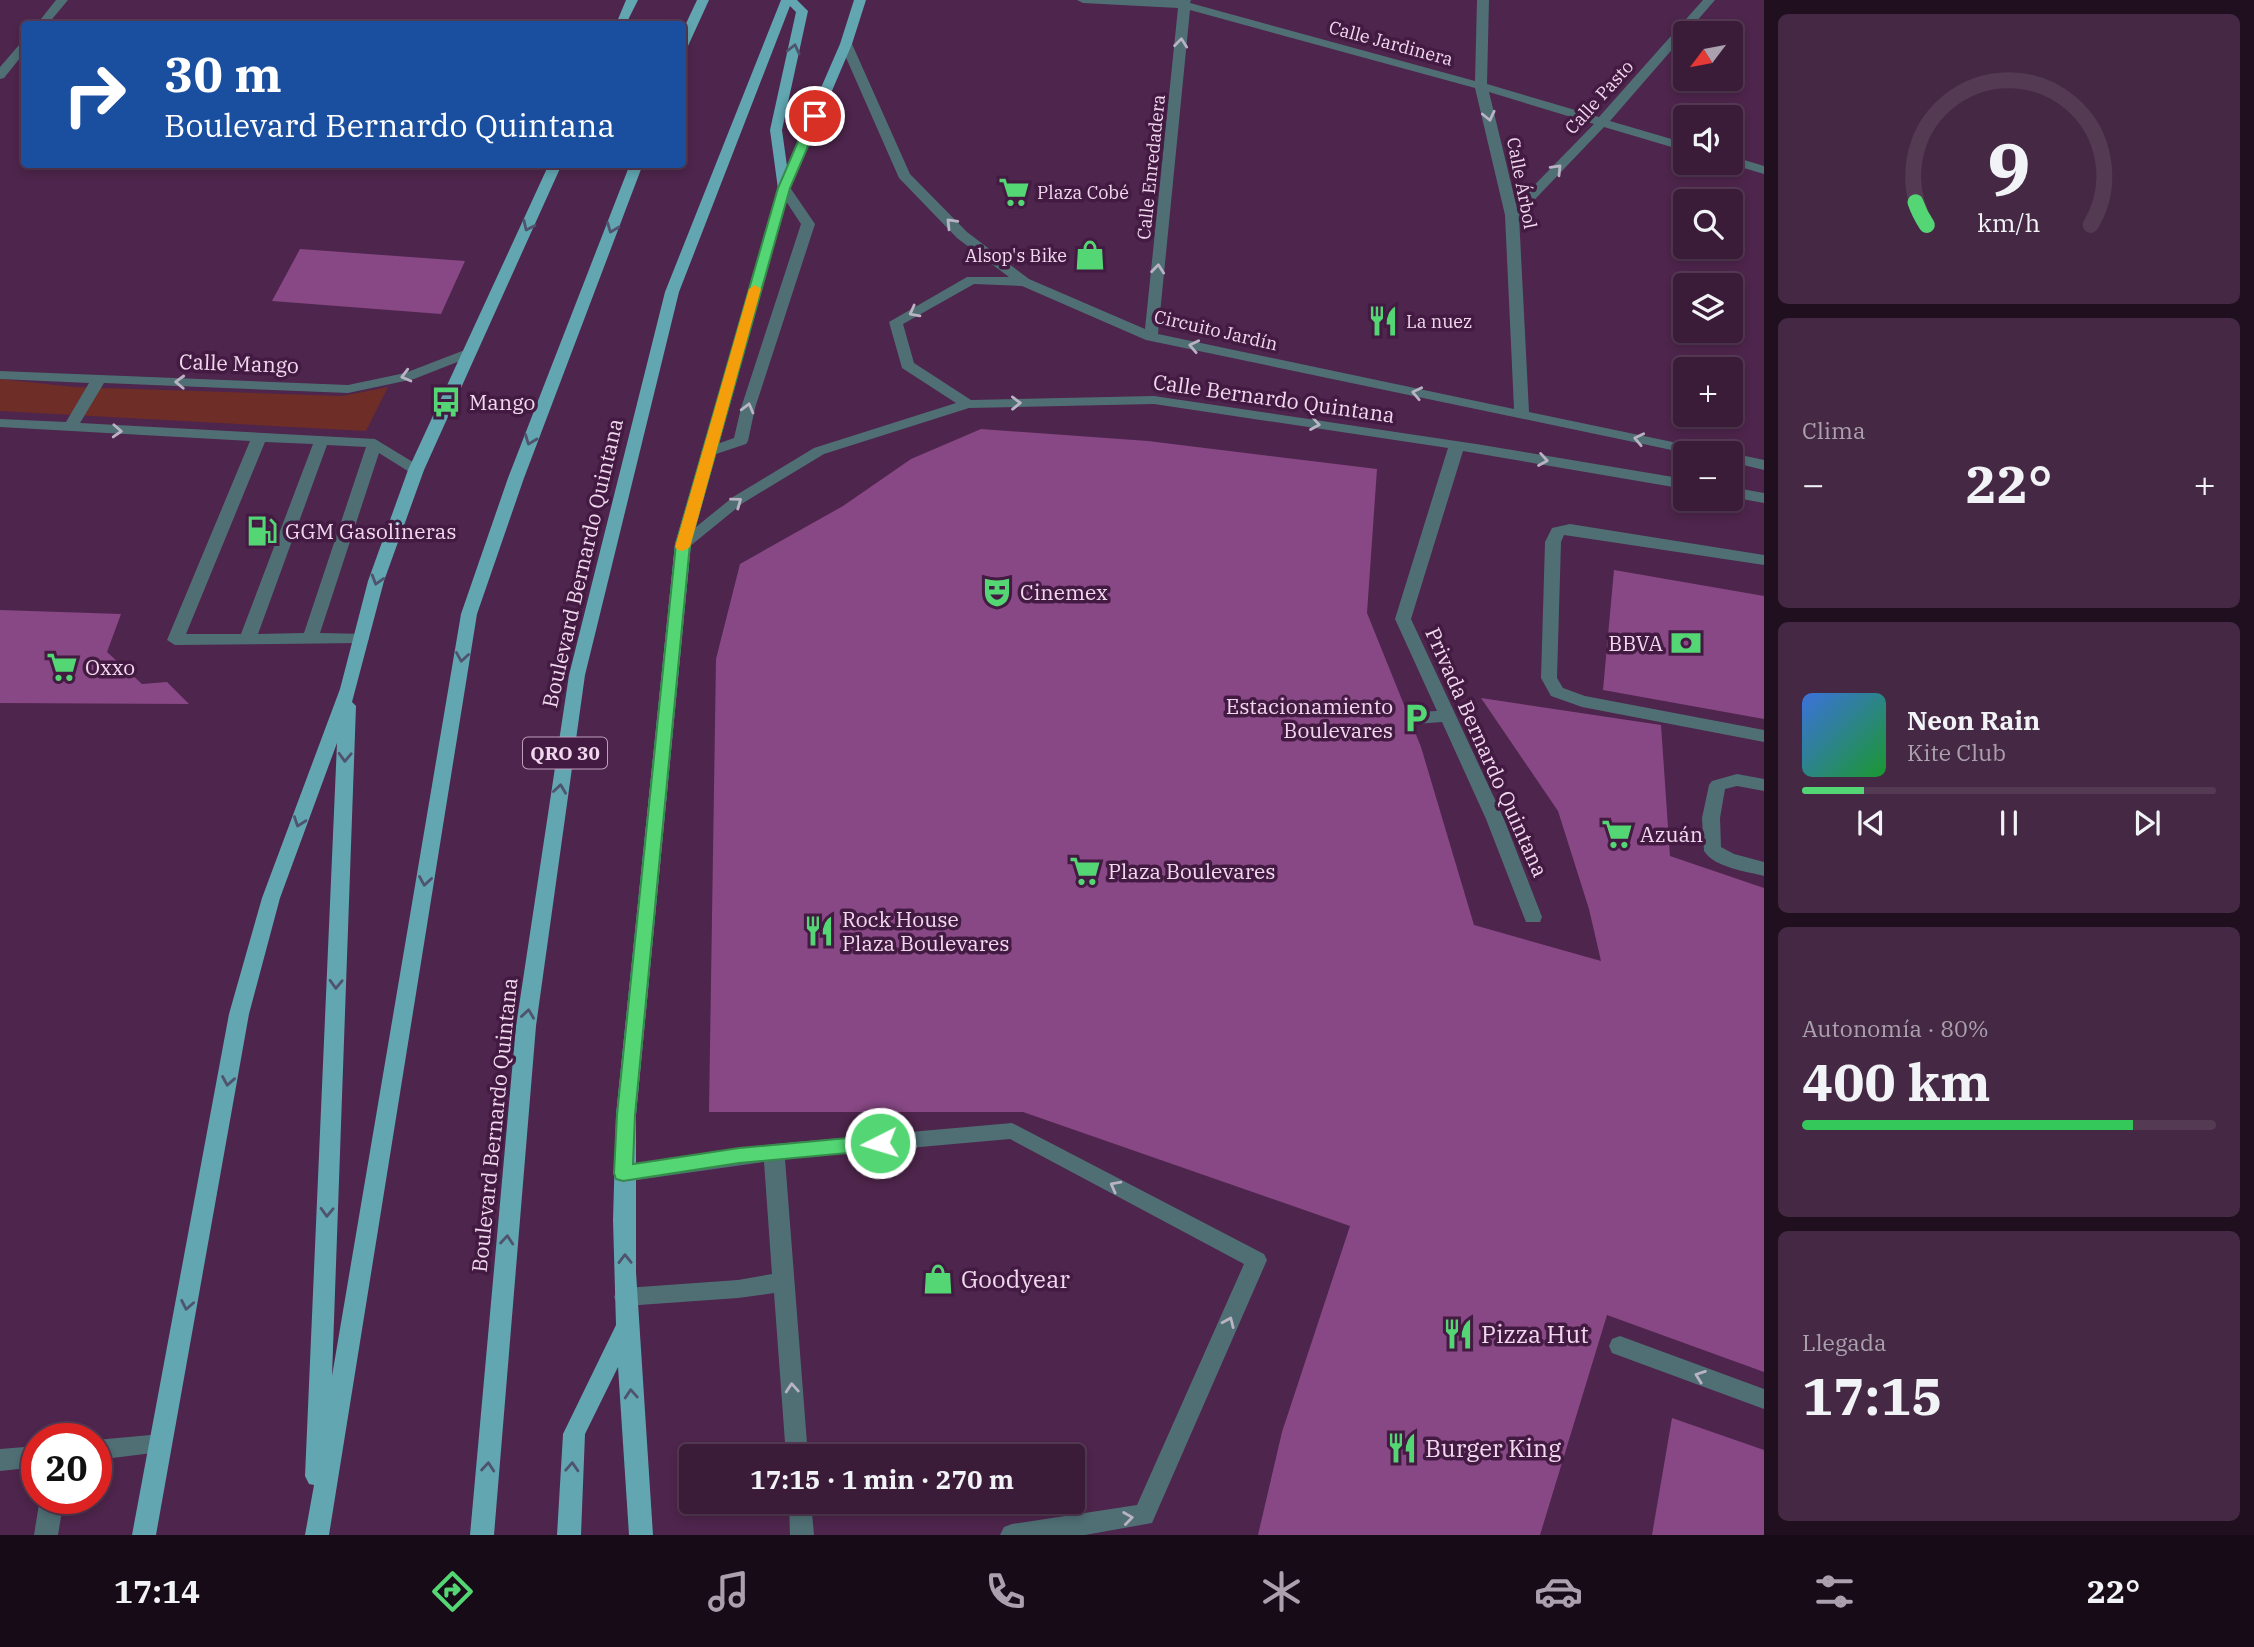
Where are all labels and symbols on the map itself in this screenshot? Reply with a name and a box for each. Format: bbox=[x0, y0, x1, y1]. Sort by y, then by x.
street label: Calle Jardinera bbox=[1326, 15, 1456, 71]
north arrow bbox=[1673, 21, 1743, 91]
one-way arrow bbox=[1173, 37, 1188, 49]
one-way arrow bbox=[785, 43, 800, 55]
street label: Calle Pasto bbox=[1560, 55, 1638, 139]
pin bbox=[785, 86, 845, 146]
street label: Calle Enredadera bbox=[1132, 93, 1170, 241]
one-way arrow bbox=[1481, 110, 1495, 122]
street label: Calle Árbol bbox=[1502, 135, 1542, 231]
one-way arrow bbox=[1548, 164, 1561, 177]
supermarket icon: Plaza Cobé bbox=[997, 175, 1031, 209]
place label: Plaza Cobé bbox=[1037, 181, 1129, 204]
one-way arrow bbox=[946, 218, 959, 231]
one-way arrow bbox=[522, 219, 536, 232]
one-way arrow bbox=[607, 222, 621, 234]
shop icon: Alsop's Bike bbox=[1073, 238, 1107, 272]
place label: Alsop's Bike bbox=[965, 244, 1067, 267]
one-way arrow bbox=[1150, 263, 1165, 274]
one-way arrow bbox=[909, 303, 921, 317]
restaurant icon: La nuez bbox=[1366, 304, 1400, 338]
street label: Circuito Jardín bbox=[1152, 305, 1280, 355]
place label: La nuez bbox=[1406, 310, 1472, 333]
one-way arrow bbox=[1188, 340, 1200, 355]
street label: Calle Mango bbox=[179, 347, 299, 379]
street label: Calle Bernardo Quintana bbox=[1151, 367, 1397, 429]
one-way arrow bbox=[400, 368, 412, 383]
one-way arrow bbox=[174, 375, 185, 390]
bus stop icon: Mango bbox=[429, 385, 463, 419]
one-way arrow bbox=[1411, 387, 1423, 402]
place label: Mango bbox=[469, 388, 535, 416]
one-way arrow bbox=[1011, 396, 1022, 411]
one-way arrow bbox=[740, 402, 755, 414]
street label: Boulevard Bernardo Quintana bbox=[535, 416, 629, 710]
one-way arrow bbox=[1309, 416, 1321, 431]
one-way arrow bbox=[112, 423, 123, 438]
one-way arrow bbox=[1633, 433, 1645, 448]
one-way arrow bbox=[525, 434, 539, 446]
one-way arrow bbox=[1537, 452, 1549, 467]
one-way arrow bbox=[729, 498, 741, 510]
fuel station icon: GGM Gasolineras bbox=[245, 514, 279, 548]
place label: GGM Gasolineras bbox=[285, 517, 456, 545]
one-way arrow bbox=[370, 574, 385, 586]
theatre icon: Cinemex bbox=[980, 575, 1014, 609]
place label: Cinemex bbox=[1020, 578, 1108, 606]
street label: Privada Bernardo Quintana bbox=[1419, 623, 1555, 881]
bank icon: BBVA bbox=[1669, 626, 1703, 660]
place label: BBVA bbox=[1608, 629, 1664, 657]
supermarket icon: Oxxo bbox=[45, 650, 79, 684]
one-way arrow bbox=[455, 651, 470, 663]
place label: Oxxo bbox=[85, 653, 135, 681]
place label: Estacionamiento Boulevares bbox=[1226, 692, 1393, 744]
parking icon: Estacionamiento Boulevares bbox=[1399, 701, 1433, 735]
road number: QRO 30 bbox=[523, 738, 607, 768]
one-way arrow bbox=[337, 752, 352, 763]
one-way arrow bbox=[553, 783, 568, 794]
one-way arrow bbox=[293, 815, 307, 827]
supermarket icon: Azuán bbox=[1600, 817, 1634, 851]
place label: Azuán bbox=[1640, 820, 1703, 848]
supermarket icon: Plaza Boulevares bbox=[1068, 854, 1102, 888]
place label: Plaza Boulevares bbox=[1108, 857, 1276, 885]
one-way arrow bbox=[418, 875, 433, 887]
place label: Rock House Plaza Boulevares bbox=[842, 905, 1010, 957]
restaurant icon: Rock House Plaza Boulevares bbox=[802, 914, 836, 948]
street label: Boulevard Bernardo Quintana bbox=[465, 976, 523, 1274]
one-way arrow bbox=[329, 979, 344, 990]
one-way arrow bbox=[520, 1008, 535, 1020]
one-way arrow bbox=[221, 1075, 236, 1087]
position arrow bbox=[843, 1106, 917, 1180]
one-way arrow bbox=[1110, 1180, 1123, 1194]
one-way arrow bbox=[320, 1206, 335, 1217]
one-way arrow bbox=[499, 1235, 514, 1246]
one-way arrow bbox=[617, 1253, 632, 1264]
shop icon: Goodyear bbox=[921, 1262, 955, 1296]
place label: Goodyear bbox=[961, 1263, 1070, 1295]
one-way arrow bbox=[180, 1299, 195, 1311]
one-way arrow bbox=[1221, 1317, 1235, 1329]
restaurant icon: Pizza Hut bbox=[1441, 1317, 1475, 1351]
place label: Pizza Hut bbox=[1481, 1318, 1589, 1350]
one-way arrow bbox=[1694, 1370, 1706, 1384]
one-way arrow bbox=[785, 1382, 800, 1393]
one-way arrow bbox=[624, 1388, 639, 1399]
speed limit sign: 20 bbox=[21, 1423, 112, 1514]
restaurant icon: Burger King bbox=[1385, 1431, 1419, 1465]
place label: Burger King bbox=[1425, 1432, 1561, 1464]
one-way arrow bbox=[480, 1461, 495, 1472]
one-way arrow bbox=[564, 1461, 579, 1472]
one-way arrow bbox=[1122, 1511, 1134, 1526]

